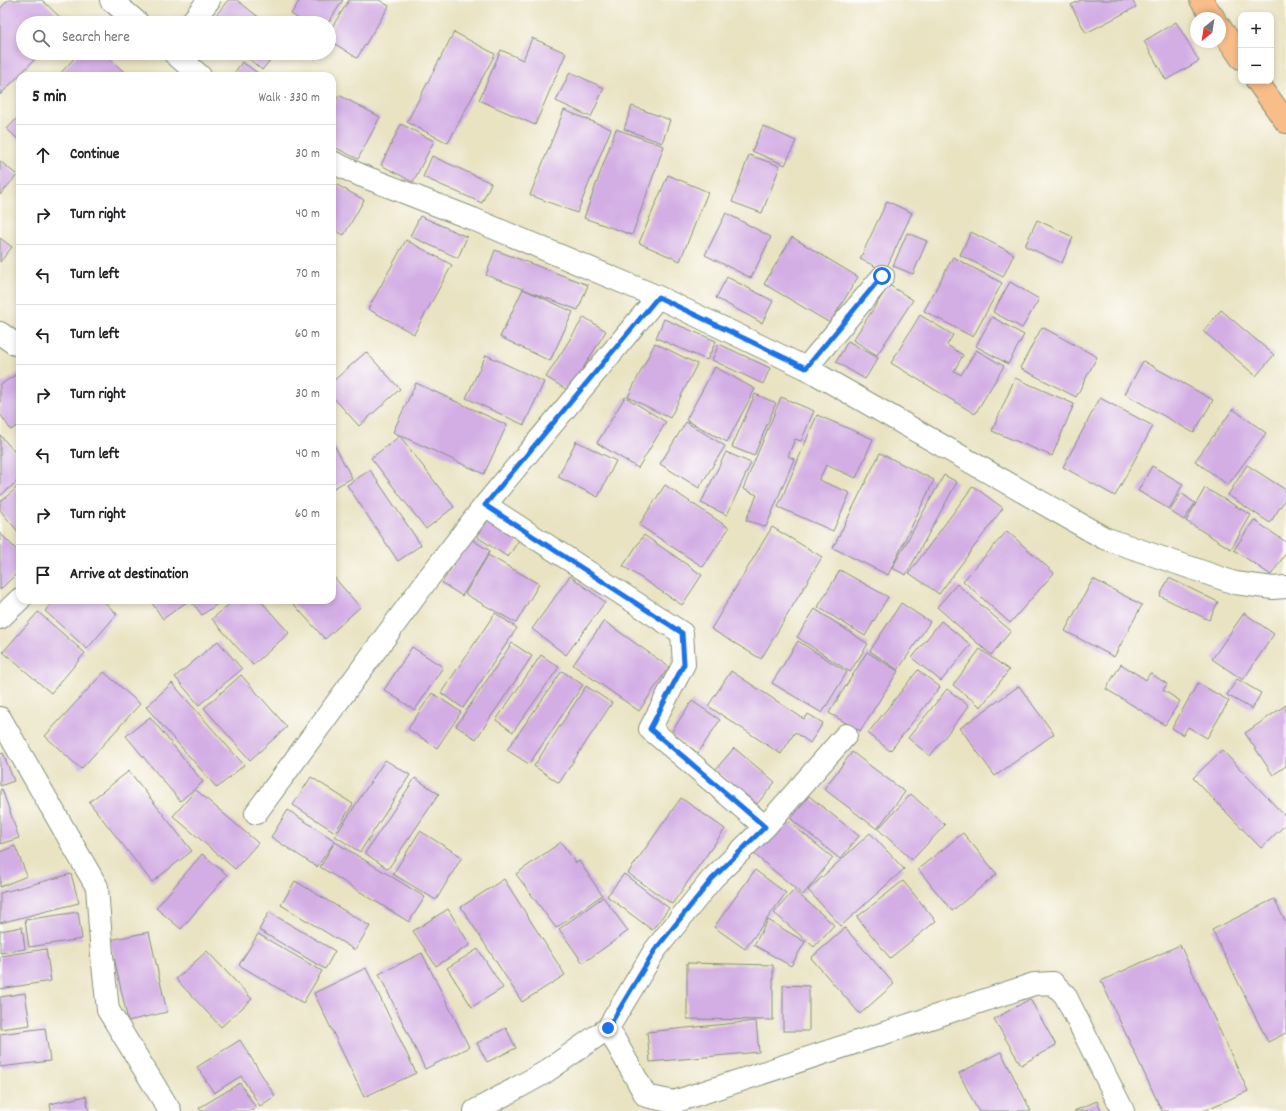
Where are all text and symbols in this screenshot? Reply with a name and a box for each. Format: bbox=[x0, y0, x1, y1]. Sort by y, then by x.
north arrow bbox=[1190, 12, 1226, 48]
map controls bbox=[1238, 12, 1274, 84]
button: + bbox=[1238, 12, 1274, 48]
search box bbox=[16, 16, 336, 60]
icon: search bbox=[30, 27, 52, 49]
text: Search here bbox=[62, 27, 130, 49]
button: − bbox=[1238, 48, 1274, 84]
text: 5 min bbox=[32, 86, 66, 110]
text: Walk · 330 m bbox=[259, 89, 320, 108]
icon: ahead bbox=[32, 144, 54, 166]
text: Continue bbox=[70, 144, 119, 166]
text: 30 m bbox=[295, 145, 320, 164]
icon: right bbox=[32, 204, 54, 226]
text: Turn right bbox=[70, 204, 126, 226]
text: 40 m bbox=[296, 205, 320, 224]
icon: left bbox=[32, 264, 54, 286]
text: Turn left bbox=[70, 264, 119, 286]
text: 70 m bbox=[296, 265, 320, 284]
route start bbox=[873, 267, 891, 285]
icon: left bbox=[32, 324, 54, 346]
text: Turn left bbox=[70, 324, 119, 346]
text: 60 m bbox=[295, 325, 320, 344]
icon: right bbox=[32, 384, 54, 406]
text: Turn right bbox=[70, 384, 126, 406]
text: 30 m bbox=[295, 385, 320, 404]
icon: left bbox=[32, 444, 54, 466]
text: Turn left bbox=[70, 444, 119, 466]
text: 40 m bbox=[296, 445, 320, 464]
icon: right bbox=[32, 504, 54, 526]
text: Turn right bbox=[70, 504, 126, 526]
text: 60 m bbox=[295, 505, 320, 524]
icon: arrive bbox=[32, 564, 54, 586]
text: Arrive at destination bbox=[70, 564, 188, 586]
route end bbox=[599, 1019, 617, 1037]

